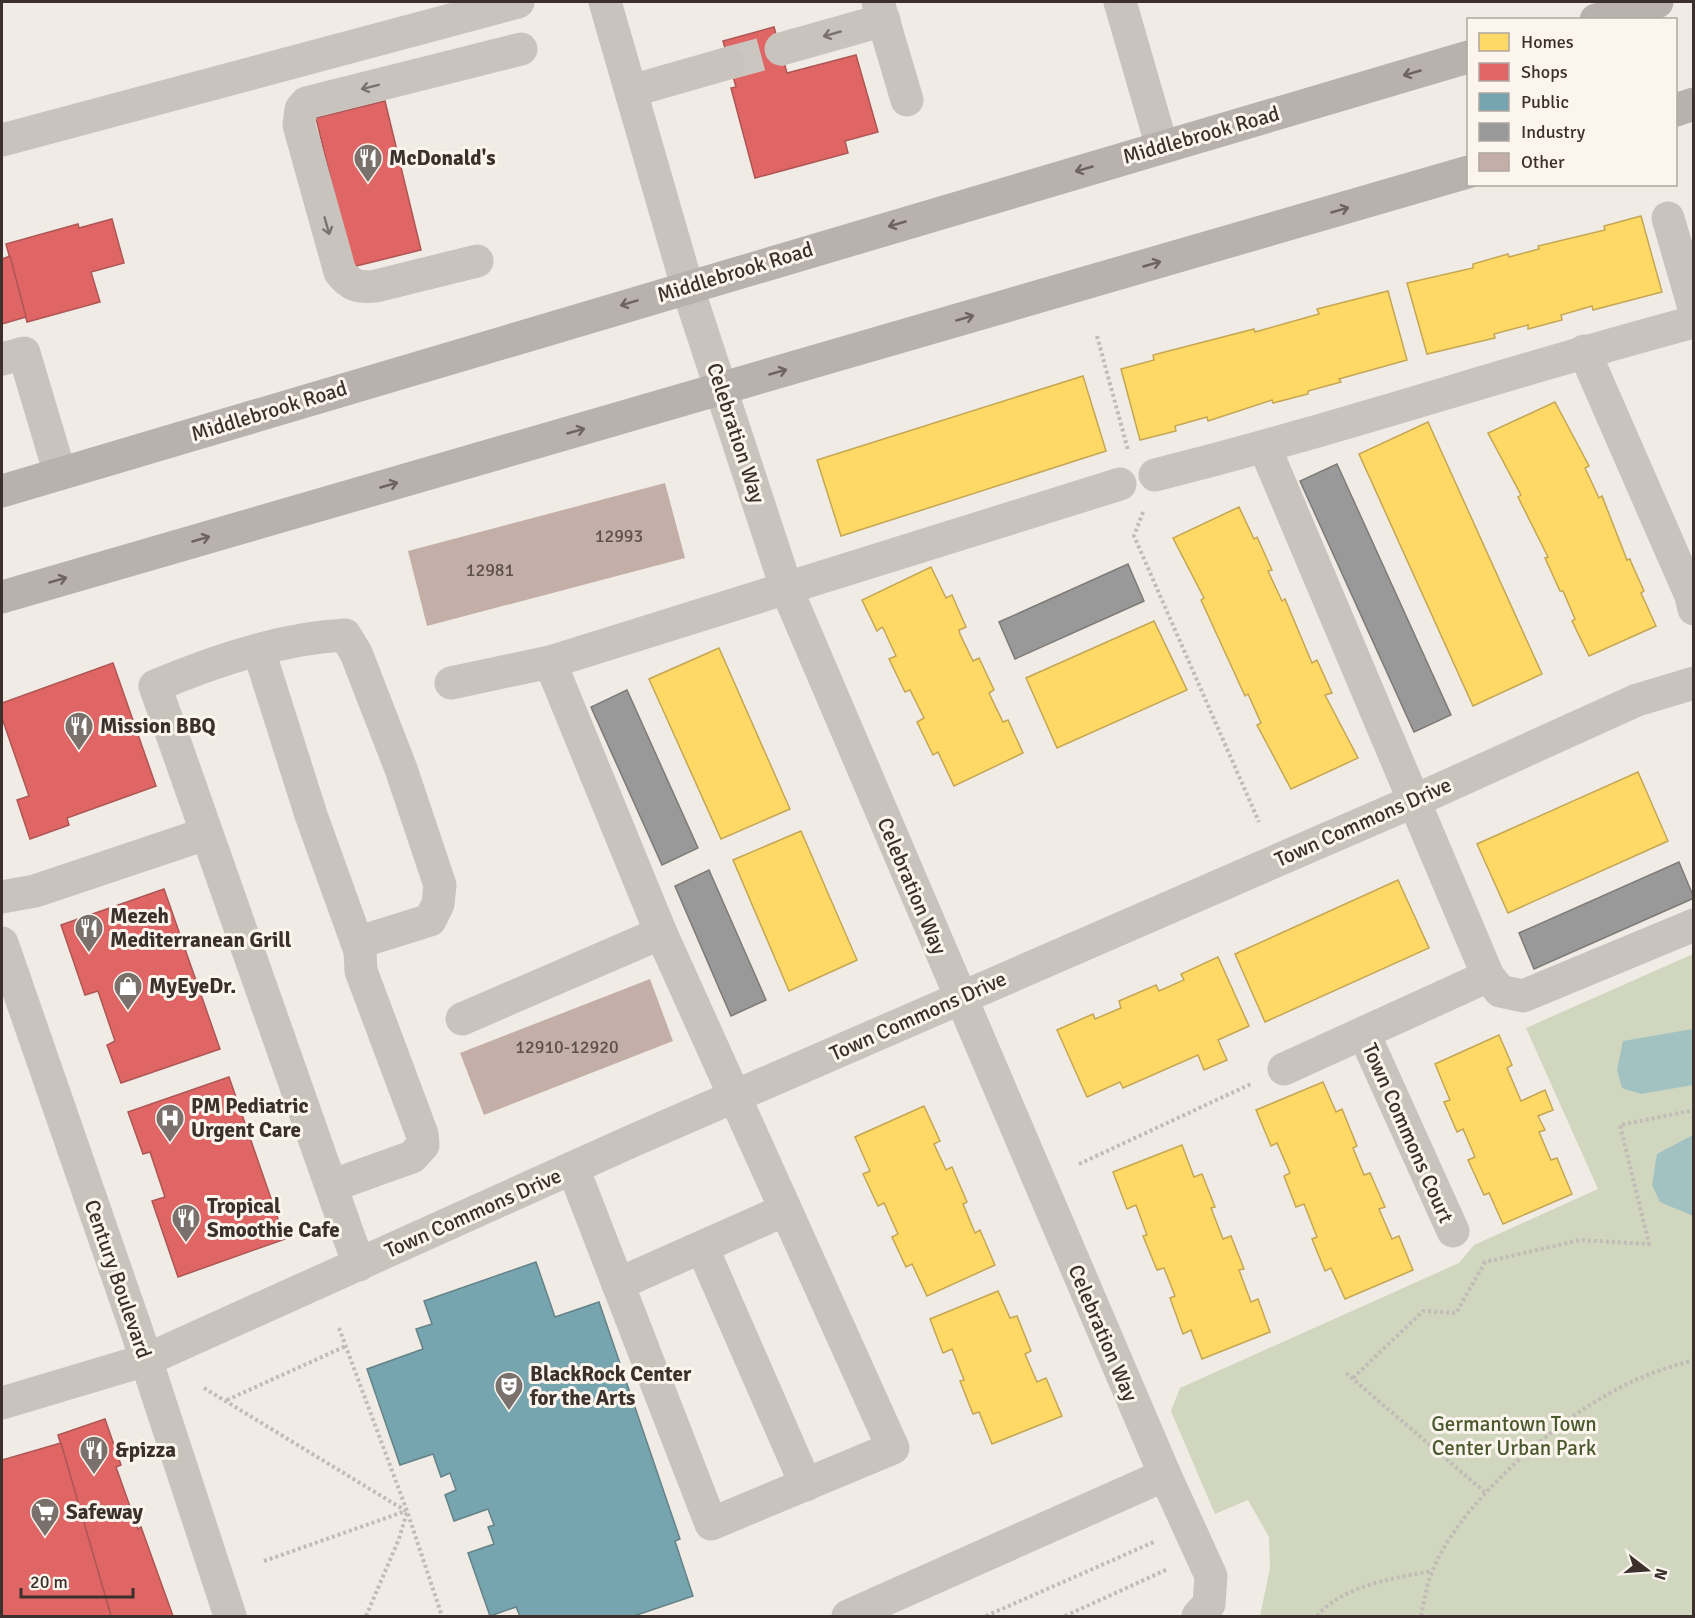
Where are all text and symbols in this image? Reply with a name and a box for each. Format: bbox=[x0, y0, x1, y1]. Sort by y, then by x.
legend bbox=[1467, 18, 1677, 186]
one-way arrow bbox=[823, 29, 842, 40]
text: Homes bbox=[1521, 31, 1574, 53]
text: Shops bbox=[1521, 61, 1568, 83]
one-way arrow bbox=[1403, 68, 1422, 79]
one-way arrow bbox=[361, 81, 380, 93]
text: Public bbox=[1521, 91, 1569, 113]
street label: Middlebrook Road bbox=[1120, 100, 1282, 170]
text: Industry bbox=[1521, 121, 1586, 143]
restaurant icon: McDonald's bbox=[352, 142, 384, 184]
place label: McDonald's bbox=[389, 145, 496, 171]
text: Other bbox=[1521, 151, 1565, 173]
one-way arrow bbox=[1075, 164, 1094, 175]
one-way arrow bbox=[1330, 204, 1349, 215]
one-way arrow bbox=[322, 216, 333, 235]
one-way arrow bbox=[888, 219, 907, 230]
street label: Middlebrook Road bbox=[654, 236, 816, 308]
one-way arrow bbox=[1142, 258, 1161, 269]
one-way arrow bbox=[620, 298, 639, 309]
one-way arrow bbox=[955, 312, 974, 324]
street label: Celebration Way bbox=[701, 360, 771, 507]
one-way arrow bbox=[768, 366, 787, 377]
street label: Middlebrook Road bbox=[188, 375, 350, 447]
one-way arrow bbox=[566, 425, 585, 436]
one-way arrow bbox=[379, 479, 398, 490]
house number: 12993 bbox=[595, 525, 643, 547]
one-way arrow bbox=[191, 533, 210, 544]
house number: 12981 bbox=[466, 559, 514, 581]
one-way arrow bbox=[48, 574, 67, 586]
restaurant icon: Mission BBQ bbox=[63, 710, 95, 752]
place label: Mission BBQ bbox=[100, 713, 216, 739]
street label: Town Commons Drive bbox=[1271, 771, 1455, 873]
street label: Celebration Way bbox=[871, 814, 953, 958]
place label: Mezeh Mediterranean Grill bbox=[110, 903, 292, 953]
restaurant icon: Mezeh Mediterranean Grill bbox=[73, 912, 105, 954]
street label: Town Commons Drive bbox=[826, 965, 1010, 1067]
shop icon: MyEyeDr. bbox=[112, 970, 144, 1012]
place label: MyEyeDr. bbox=[149, 973, 236, 999]
house number: 12910-12920 bbox=[515, 1036, 619, 1058]
street label: Town Commons Court bbox=[1357, 1039, 1459, 1227]
place label: PM Pediatric Urgent Care bbox=[191, 1093, 309, 1143]
hospital icon: PM Pediatric Urgent Care bbox=[154, 1102, 186, 1144]
street label: Town Commons Drive bbox=[381, 1162, 565, 1264]
place label: Tropical Smoothie Cafe bbox=[207, 1193, 340, 1243]
street label: Century Boulevard bbox=[79, 1196, 157, 1362]
restaurant icon: Tropical Smoothie Cafe bbox=[170, 1202, 202, 1244]
street label: Celebration Way bbox=[1062, 1261, 1144, 1405]
place label: BlackRock Center for the Arts bbox=[529, 1361, 692, 1411]
theatre icon: BlackRock Center for the Arts bbox=[493, 1370, 525, 1412]
park label: Germantown Town Center Urban Park bbox=[1431, 1411, 1597, 1461]
restaurant icon: &pizza bbox=[78, 1434, 110, 1476]
place label: &pizza bbox=[115, 1437, 176, 1463]
supermarket icon: Safeway bbox=[29, 1496, 61, 1538]
place label: Safeway bbox=[66, 1499, 144, 1525]
north arrow bbox=[1617, 1540, 1677, 1600]
scale bar bbox=[21, 1561, 134, 1599]
text: N bbox=[1649, 1566, 1672, 1582]
text: 20 m bbox=[30, 1571, 68, 1593]

